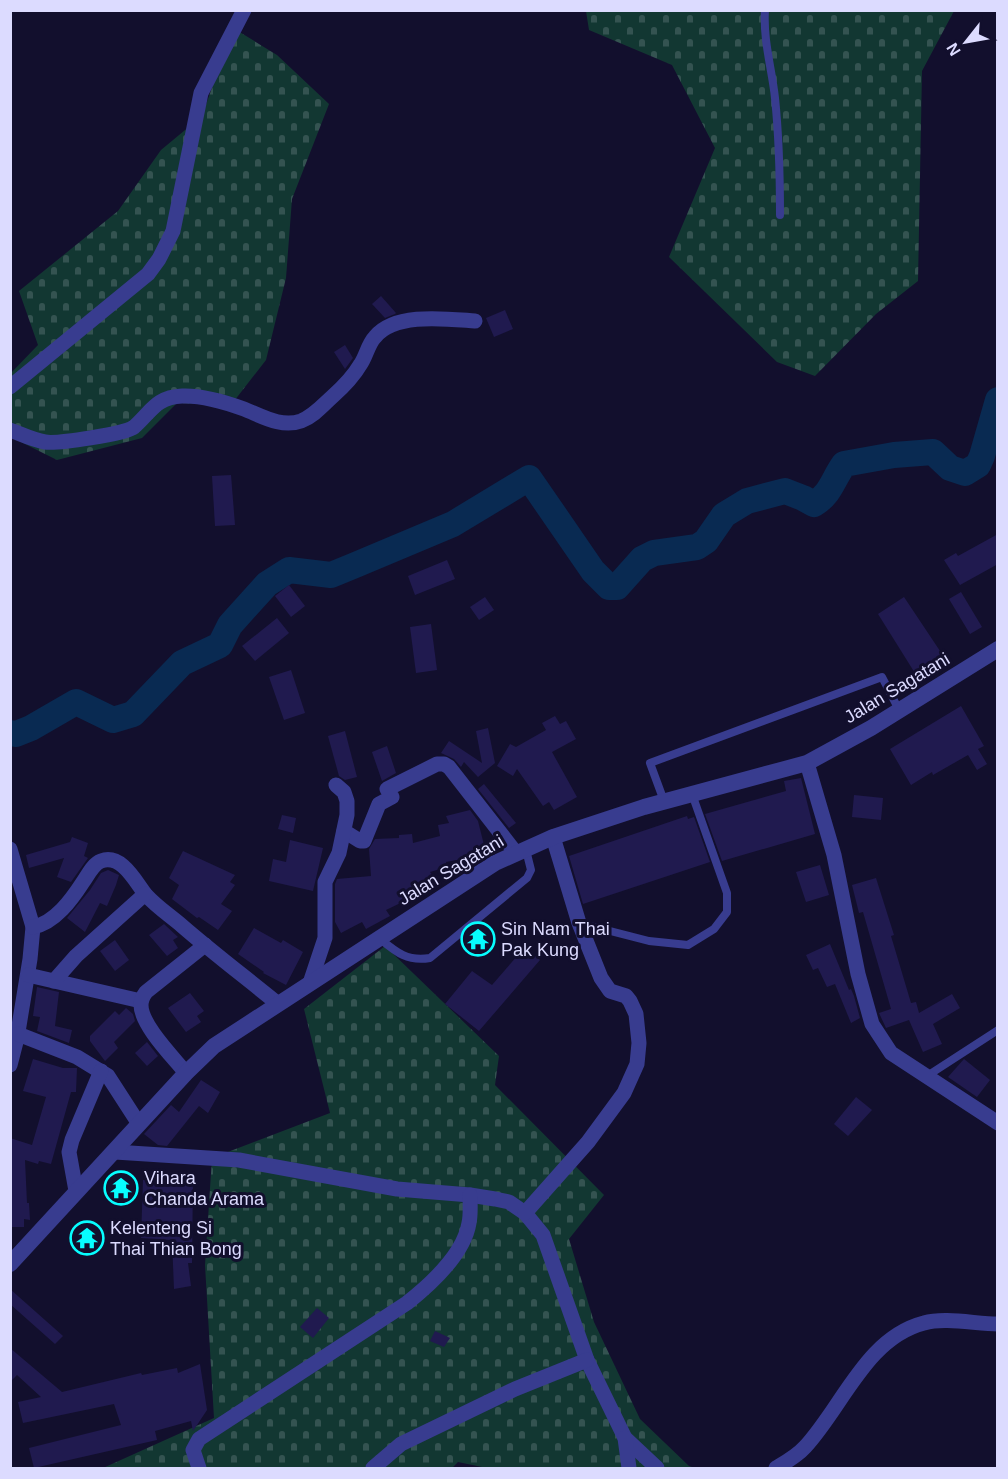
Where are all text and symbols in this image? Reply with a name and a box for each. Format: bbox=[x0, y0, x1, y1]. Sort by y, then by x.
north arrow bbox=[936, 12, 996, 72]
text: N bbox=[943, 40, 964, 59]
street label: Jalan Sagatani bbox=[841, 649, 953, 727]
street label: Jalan Sagatani bbox=[395, 831, 507, 909]
place label: Sin Nam Thai Pak Kung bbox=[501, 919, 610, 960]
temple icon: Sin Nam Thai Pak Kung bbox=[460, 921, 496, 957]
place label: Vihara Chanda Arama bbox=[144, 1168, 265, 1209]
temple icon: Vihara Chanda Arama bbox=[103, 1170, 139, 1206]
place label: Kelenteng Si Thai Thian Bong bbox=[110, 1218, 242, 1259]
temple icon: Kelenteng Si Thai Thian Bong bbox=[69, 1220, 105, 1256]

